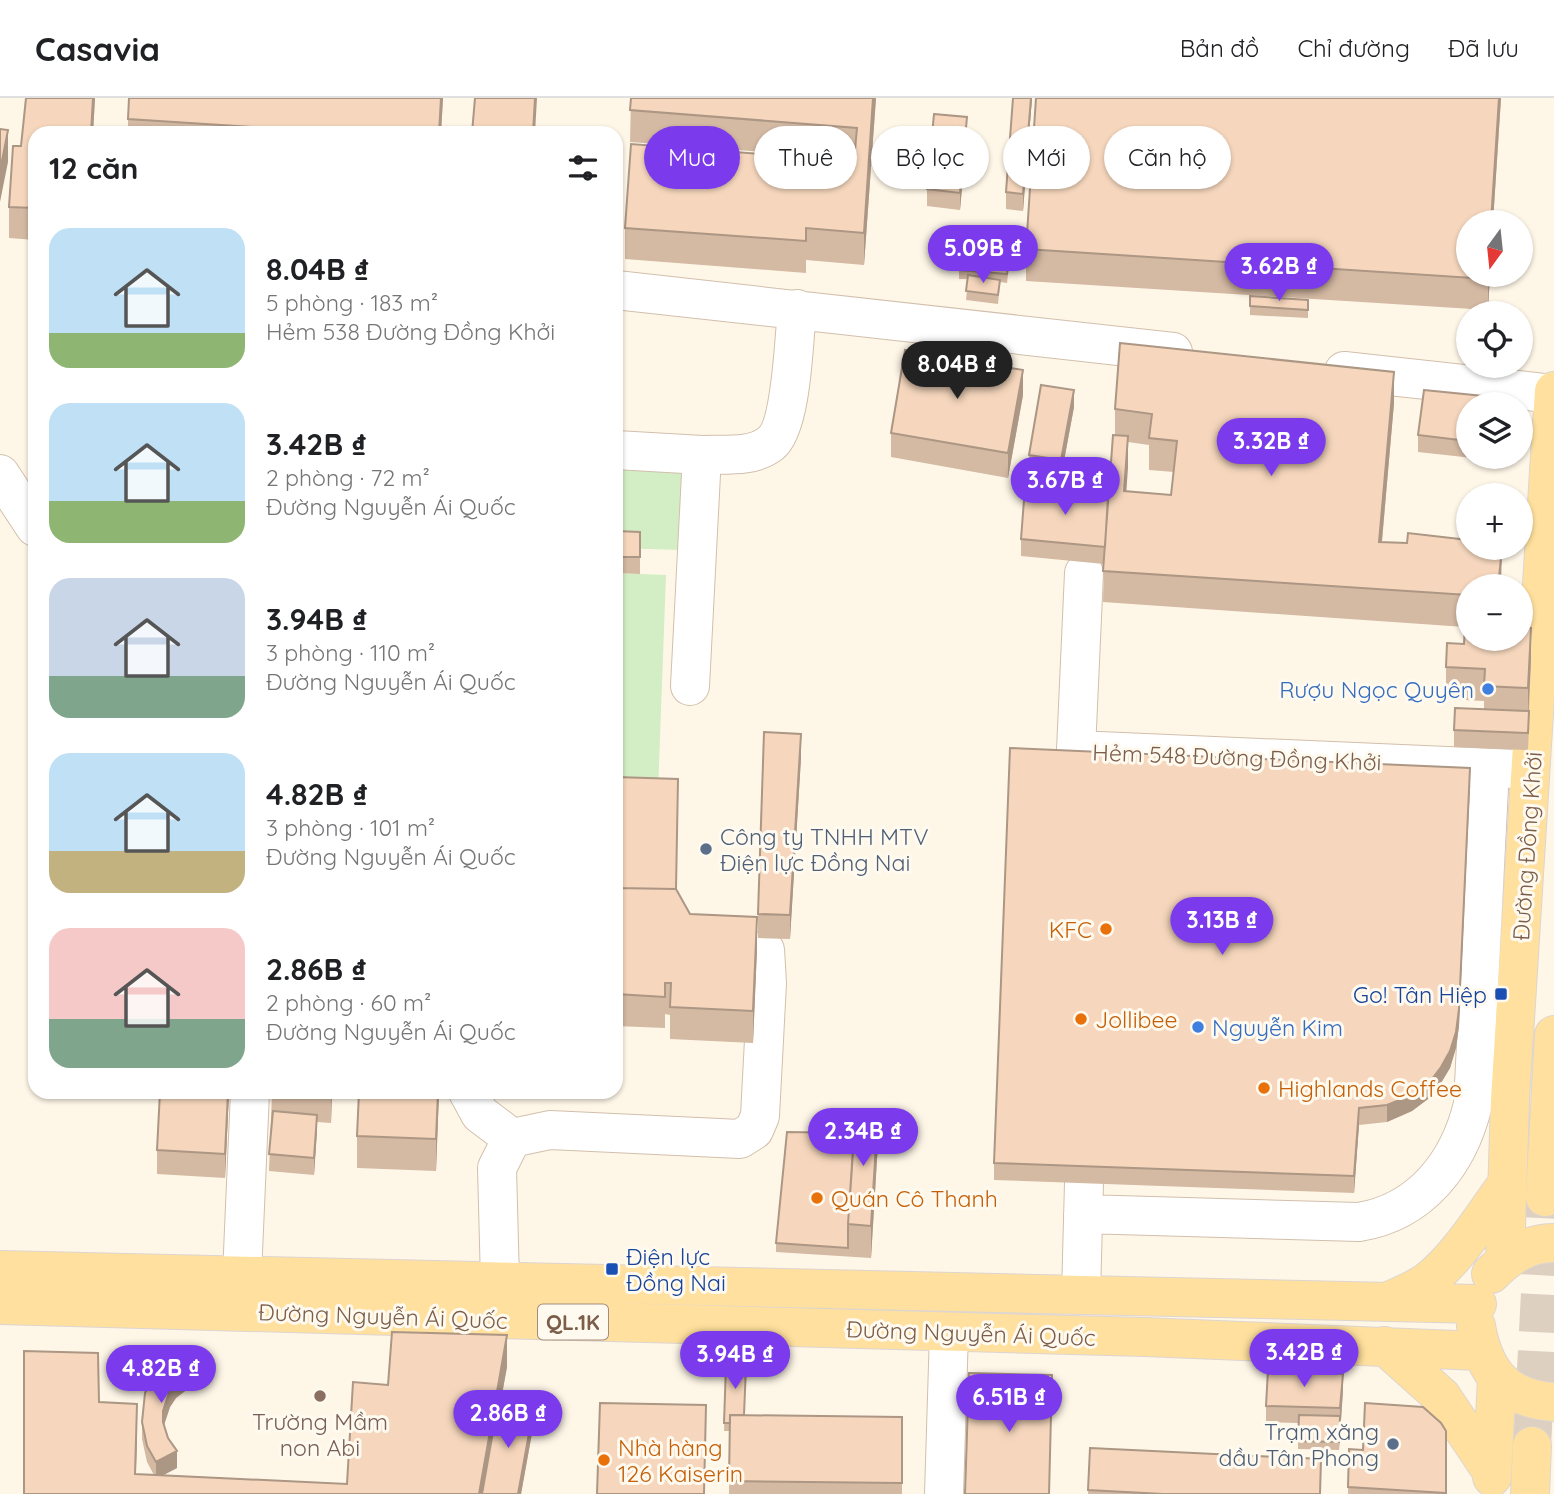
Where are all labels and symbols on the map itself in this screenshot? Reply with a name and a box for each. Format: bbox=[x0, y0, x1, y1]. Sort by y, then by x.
north arrow bbox=[1456, 210, 1533, 287]
pin: 5.09B ₫ bbox=[918, 226, 1048, 285]
pin: 3.62B ₫ bbox=[1214, 244, 1344, 303]
pin: 8.04B ₫ bbox=[892, 342, 1022, 401]
pin: 3.32B ₫ bbox=[1206, 418, 1336, 478]
pin: 3.67B ₫ bbox=[1000, 458, 1130, 517]
place label: Rượu Ngọc Quyên bbox=[1279, 675, 1474, 704]
marker: Rượu Ngọc Quyên bbox=[1480, 681, 1496, 697]
street label: Hẻm 548 Đường Đồng Khởi bbox=[1092, 737, 1382, 777]
street label: Đường Đồng Khởi bbox=[1506, 751, 1548, 941]
place label: Công ty TNHH MTV Điện lực Đồng Nai bbox=[720, 822, 928, 877]
marker: Công ty TNHH MTV Điện lực Đồng Nai bbox=[698, 841, 714, 857]
pin: 3.13B ₫ bbox=[1157, 898, 1287, 957]
place label: KFC bbox=[1049, 915, 1092, 944]
marker: KFC bbox=[1098, 921, 1114, 937]
place label: Go! Tân Hiệp bbox=[1353, 980, 1487, 1009]
marker: Go! Tân Hiệp bbox=[1493, 986, 1509, 1002]
place label: Jollibee bbox=[1095, 1005, 1177, 1034]
marker: Jollibee bbox=[1073, 1011, 1089, 1027]
place label: Nguyễn Kim bbox=[1212, 1013, 1343, 1042]
marker: Nguyễn Kim bbox=[1190, 1019, 1206, 1035]
place label: Highlands Coffee bbox=[1278, 1074, 1462, 1103]
marker: Highlands Coffee bbox=[1256, 1080, 1272, 1096]
pin: 2.34B ₫ bbox=[798, 1108, 928, 1168]
place label: Quán Cô Thanh bbox=[831, 1184, 998, 1213]
marker: Quán Cô Thanh bbox=[809, 1190, 825, 1206]
place label: Điện lực Đồng Nai bbox=[626, 1242, 726, 1297]
marker: Điện lực Đồng Nai bbox=[604, 1261, 620, 1277]
street label: Đường Nguyễn Ái Quốc bbox=[258, 1297, 508, 1335]
road number: QL.1K bbox=[538, 1304, 608, 1340]
street label: Đường Nguyễn Ái Quốc bbox=[846, 1314, 1096, 1352]
pin: 3.42B ₫ bbox=[1239, 1330, 1369, 1389]
pin: 3.94B ₫ bbox=[670, 1332, 800, 1391]
pin: 4.82B ₫ bbox=[96, 1346, 226, 1405]
pin: 6.51B ₫ bbox=[944, 1374, 1074, 1434]
marker: Trường Mầm non Abi bbox=[312, 1388, 328, 1404]
pin: 2.86B ₫ bbox=[443, 1390, 573, 1450]
place label: Trường Mầm non Abi bbox=[252, 1407, 388, 1462]
place label: Trạm xăng dầu Tân Phong bbox=[1219, 1417, 1379, 1472]
place label: Nhà hàng 126 Kaiserin bbox=[618, 1433, 743, 1488]
marker: Trạm xăng dầu Tân Phong bbox=[1385, 1436, 1401, 1452]
marker: Nhà hàng 126 Kaiserin bbox=[596, 1452, 612, 1468]

